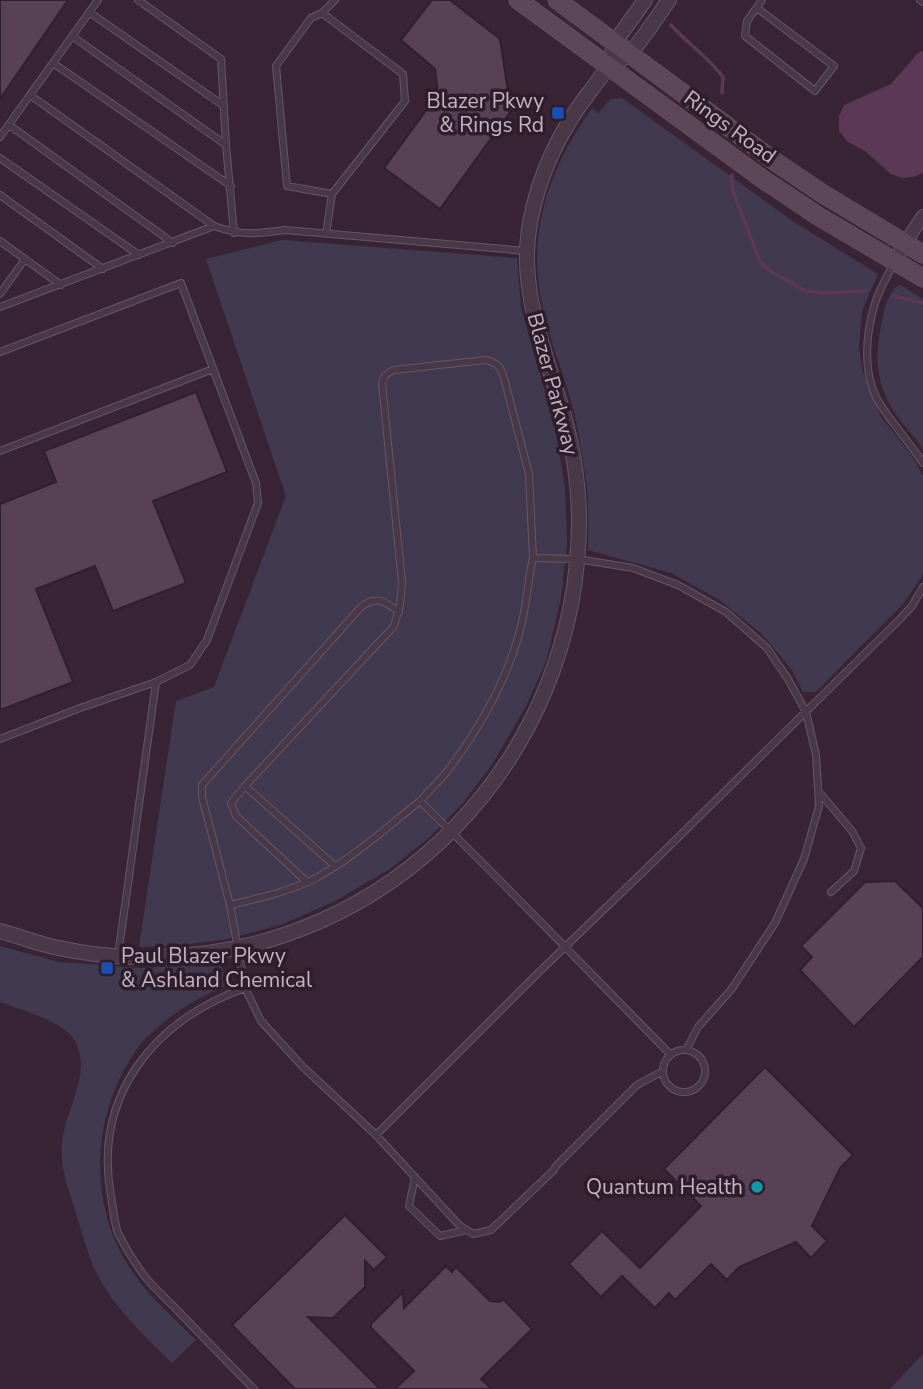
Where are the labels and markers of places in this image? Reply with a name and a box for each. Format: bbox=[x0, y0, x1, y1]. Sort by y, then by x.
place label: Blazer Pkwy & Rings Rd bbox=[427, 87, 544, 139]
marker: Blazer Pkwy & Rings Rd bbox=[550, 105, 566, 121]
place label: Paul Blazer Pkwy & Ashland Chemical bbox=[121, 942, 313, 994]
marker: Paul Blazer Pkwy & Ashland Chemical bbox=[99, 960, 115, 976]
place label: Quantum Health bbox=[586, 1173, 743, 1201]
marker: Quantum Health bbox=[749, 1179, 765, 1195]

